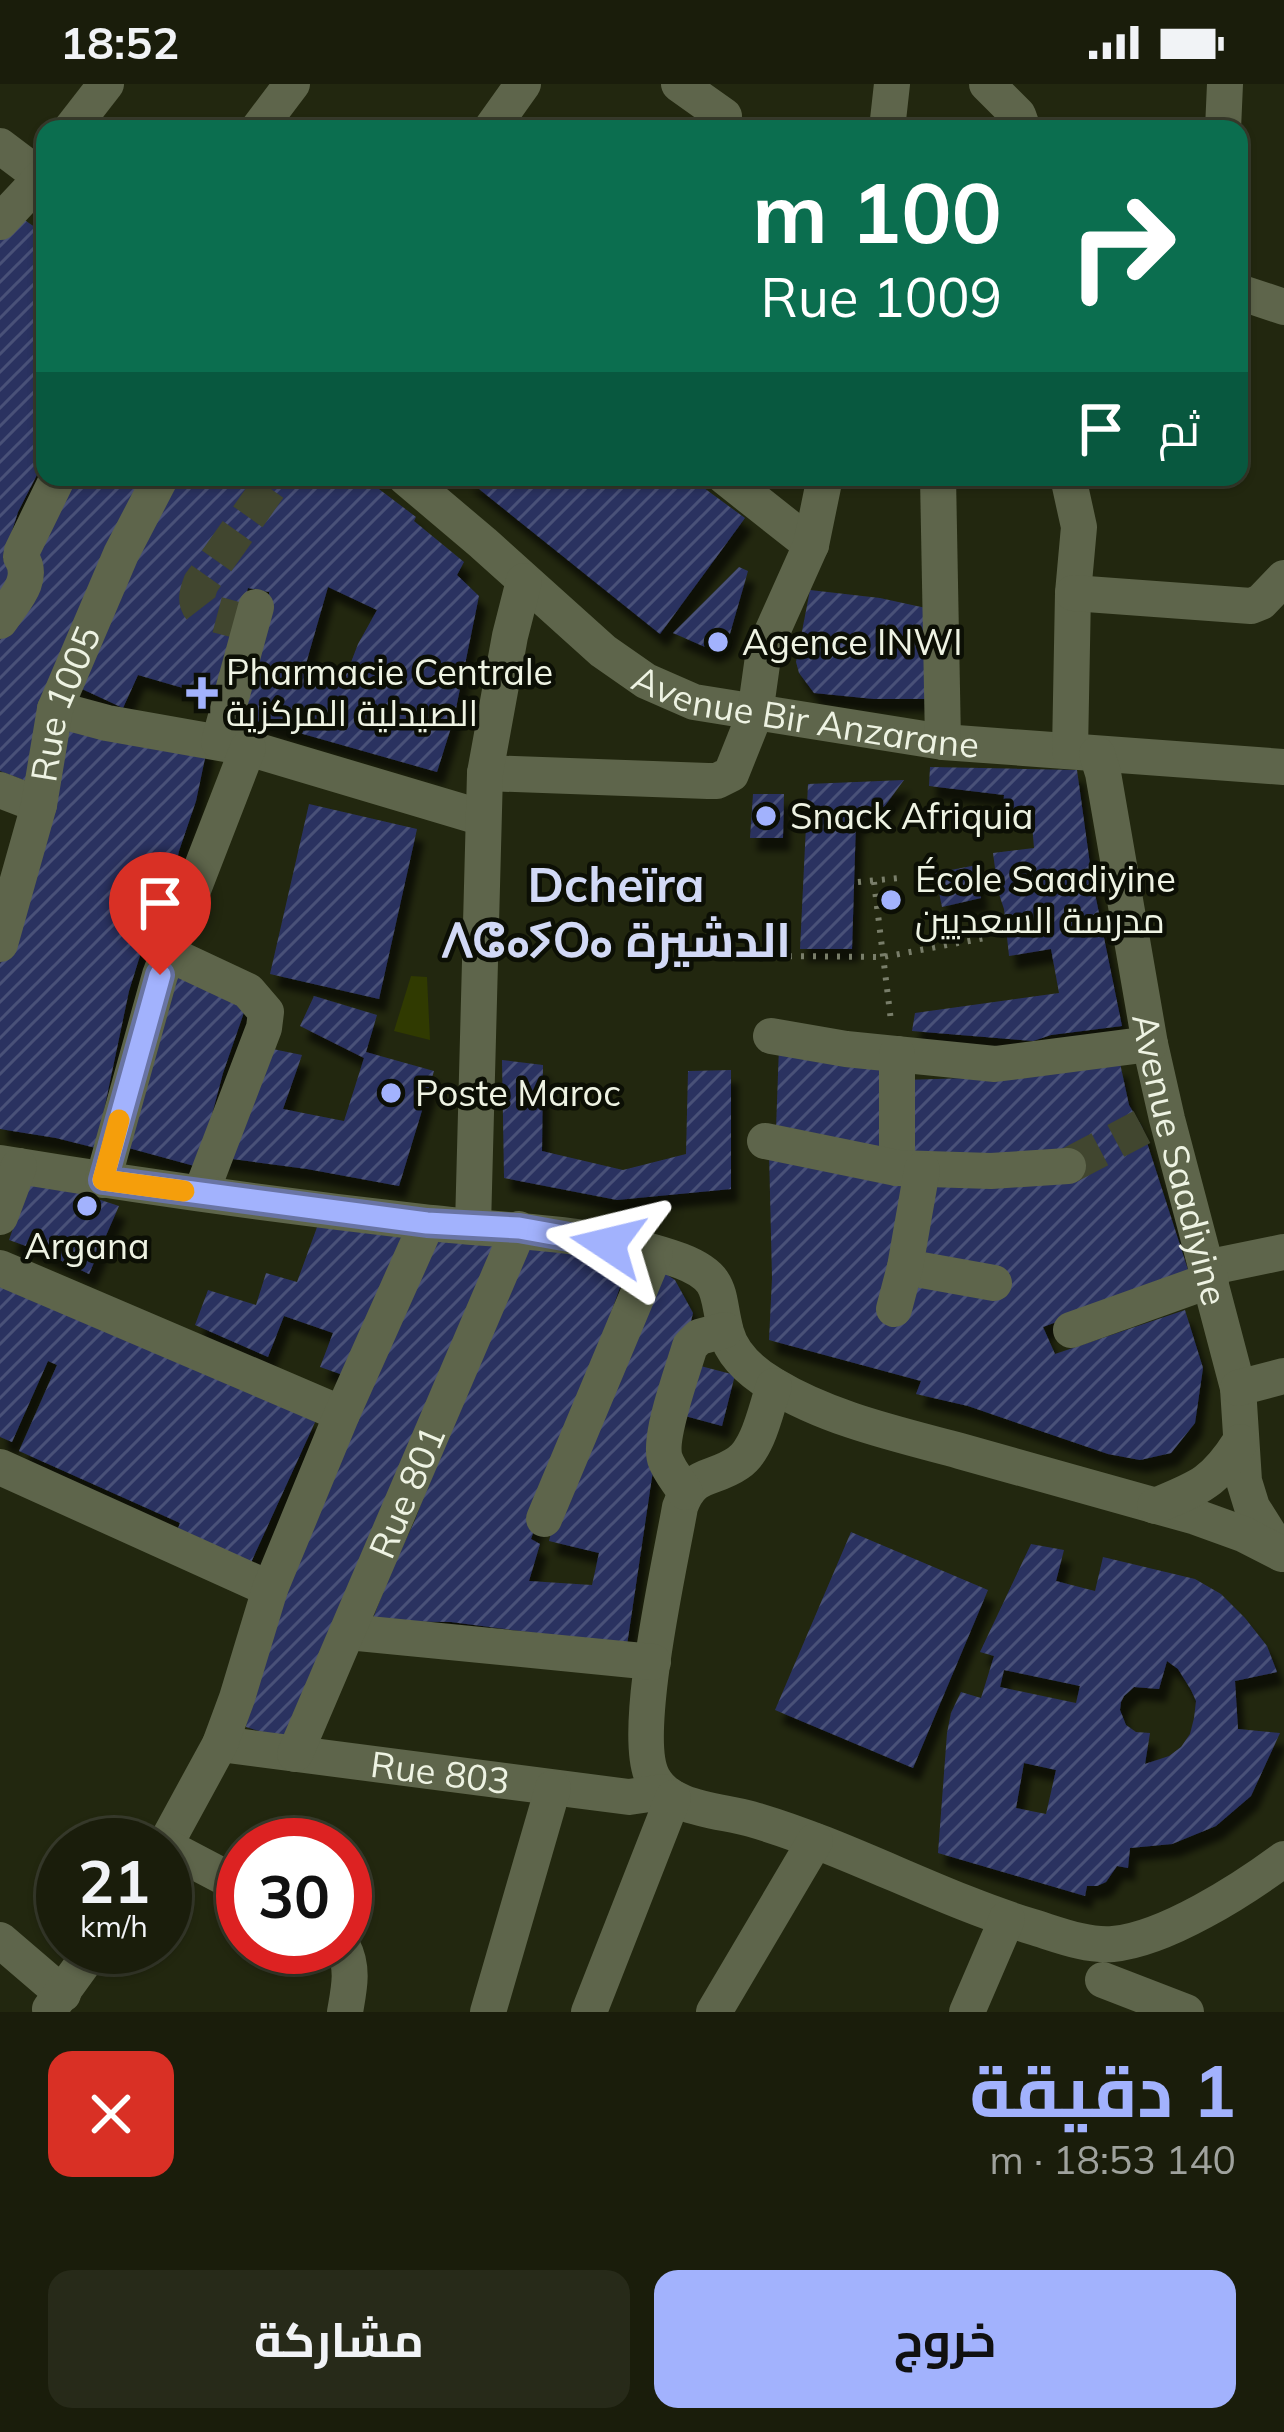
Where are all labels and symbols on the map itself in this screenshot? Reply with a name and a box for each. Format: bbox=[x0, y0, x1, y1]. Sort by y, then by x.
street label: Rue 1005 bbox=[20, 619, 110, 785]
place label: Agence INWI bbox=[742, 619, 963, 664]
marker: Agence INWI bbox=[705, 629, 731, 655]
place label: Pharmacie Centrale الصيدلية المركزية bbox=[226, 649, 553, 735]
street label: Avenue Bir Anzarane bbox=[626, 655, 981, 767]
marker: Pharmacie Centrale الصيدلية المركزية bbox=[189, 680, 215, 706]
place label: Snack Afriquia bbox=[790, 793, 1033, 838]
marker: Snack Afriquia bbox=[753, 803, 779, 829]
pin bbox=[109, 852, 211, 975]
district label: Dcheïra ⴷⵛⴰⵢⵔⴰ الدشيرة bbox=[441, 854, 791, 969]
place label: École Saadiyine مدرسة السعديين bbox=[915, 856, 1176, 942]
marker: École Saadiyine مدرسة السعديين bbox=[878, 887, 904, 913]
street label: Avenue Saadiyine bbox=[1123, 1010, 1238, 1310]
place label: Poste Maroc bbox=[415, 1070, 621, 1115]
marker: Poste Maroc bbox=[378, 1080, 404, 1106]
position arrow bbox=[545, 1181, 671, 1307]
marker: Argana bbox=[74, 1193, 100, 1219]
place label: Argana bbox=[24, 1223, 150, 1268]
street label: Rue 801 bbox=[358, 1419, 454, 1565]
street label: Rue 803 bbox=[368, 1741, 512, 1803]
speed limit sign: 30 bbox=[216, 1818, 372, 1974]

